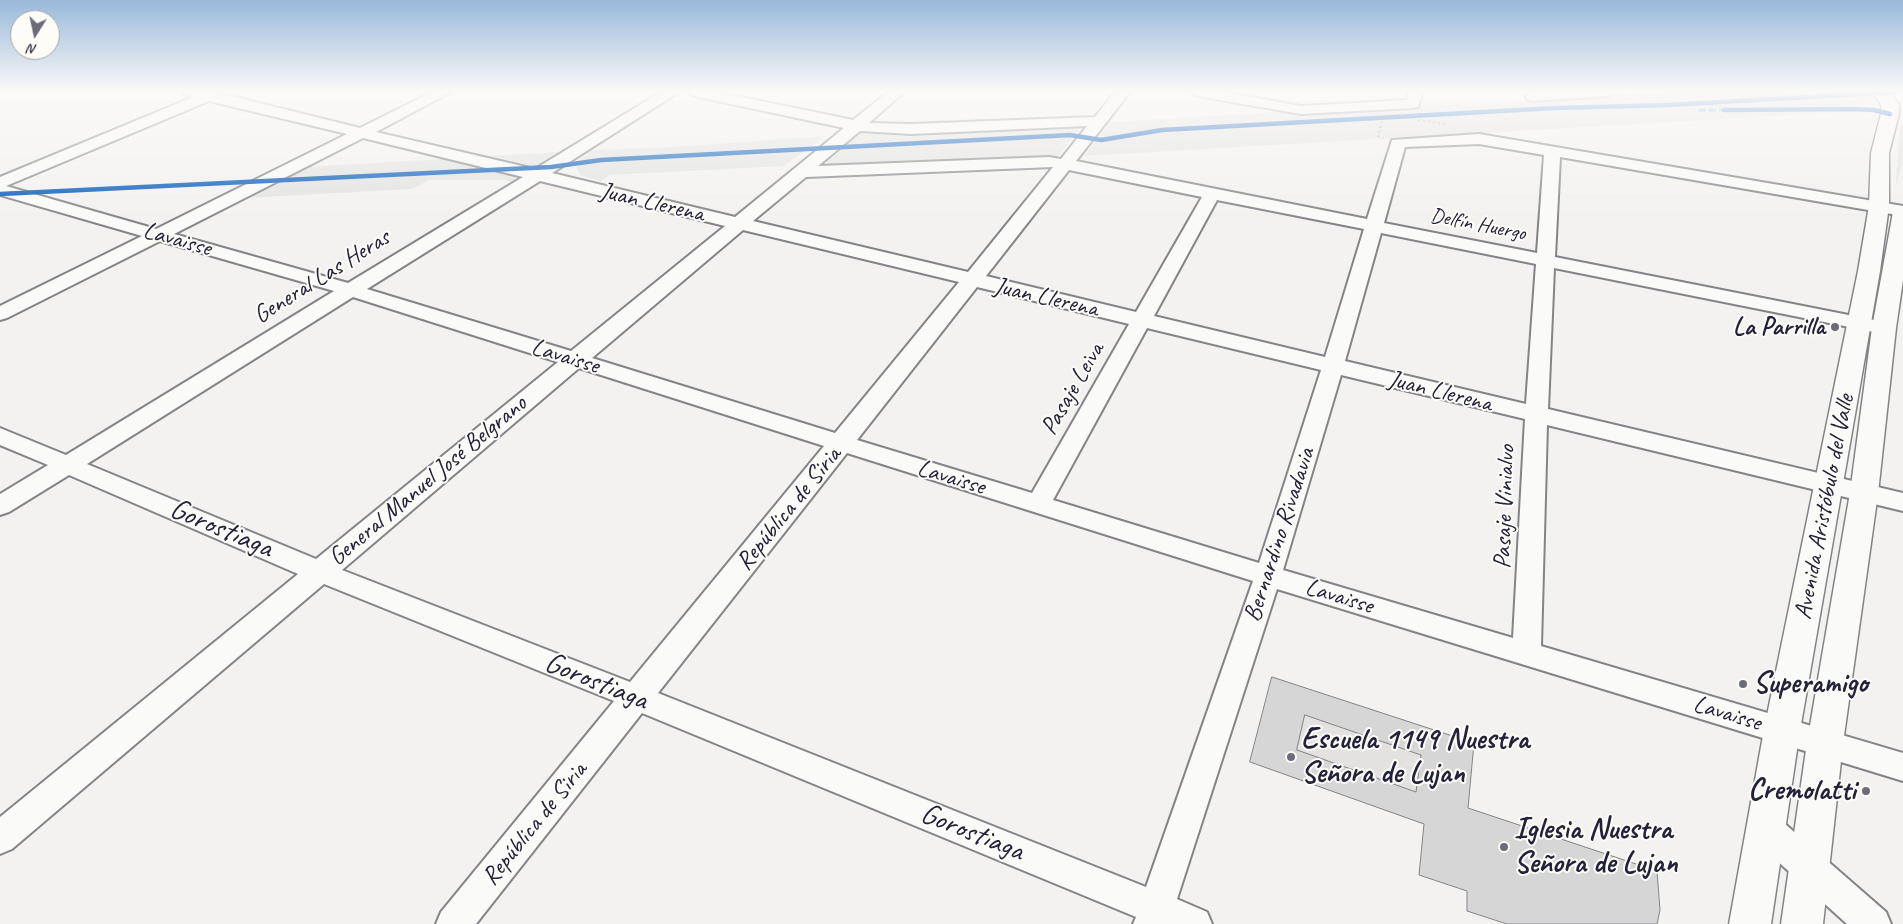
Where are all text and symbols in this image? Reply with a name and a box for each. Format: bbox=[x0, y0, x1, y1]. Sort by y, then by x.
north arrow bbox=[10, 10, 60, 60]
text: N bbox=[27, 40, 38, 58]
street label: Juan Llerena bbox=[597, 177, 707, 229]
street label: Delfín Huergo bbox=[1428, 203, 1528, 247]
street label: Lavaisse bbox=[140, 216, 214, 264]
street label: General Las Heras bbox=[248, 223, 396, 331]
street label: Juan Llerena bbox=[991, 272, 1101, 324]
place label: La Parrilla bbox=[1733, 312, 1825, 342]
marker: La Parrilla bbox=[1829, 321, 1841, 333]
street label: Lavaisse bbox=[528, 333, 602, 381]
street label: Pasaje Leiva bbox=[1035, 338, 1111, 440]
street label: Juan Llerena bbox=[1385, 365, 1495, 419]
street label: General Manuel José Belgrano bbox=[323, 389, 533, 573]
street label: Avenida Aristóbulo del Valle bbox=[1788, 392, 1862, 622]
street label: República de Siria bbox=[730, 441, 848, 577]
street label: Bernardino Rivadavia bbox=[1238, 444, 1322, 626]
street label: Pasaje Vinialvo bbox=[1488, 445, 1522, 569]
street label: Lavaisse bbox=[914, 454, 988, 502]
street label: Gorostiaga bbox=[164, 491, 278, 567]
street label: Lavaisse bbox=[1302, 573, 1376, 621]
street label: Gorostiaga bbox=[539, 645, 653, 719]
place label: Superamigo bbox=[1753, 666, 1868, 702]
marker: Superamigo bbox=[1737, 678, 1749, 690]
street label: Lavaisse bbox=[1690, 690, 1764, 738]
place label: Escuela 1149 Nuestra Señora de Lujan bbox=[1301, 722, 1529, 792]
marker: Escuela 1149 Nuestra Señora de Lujan bbox=[1285, 751, 1297, 763]
street label: República de Siria bbox=[476, 756, 594, 892]
place label: Cremolatti bbox=[1748, 773, 1856, 809]
marker: Cremolatti bbox=[1860, 785, 1872, 797]
street label: Gorostiaga bbox=[915, 796, 1029, 870]
place label: Iglesia Nuestra Señora de Lujan bbox=[1514, 812, 1677, 882]
marker: Iglesia Nuestra Señora de Lujan bbox=[1498, 841, 1510, 853]

